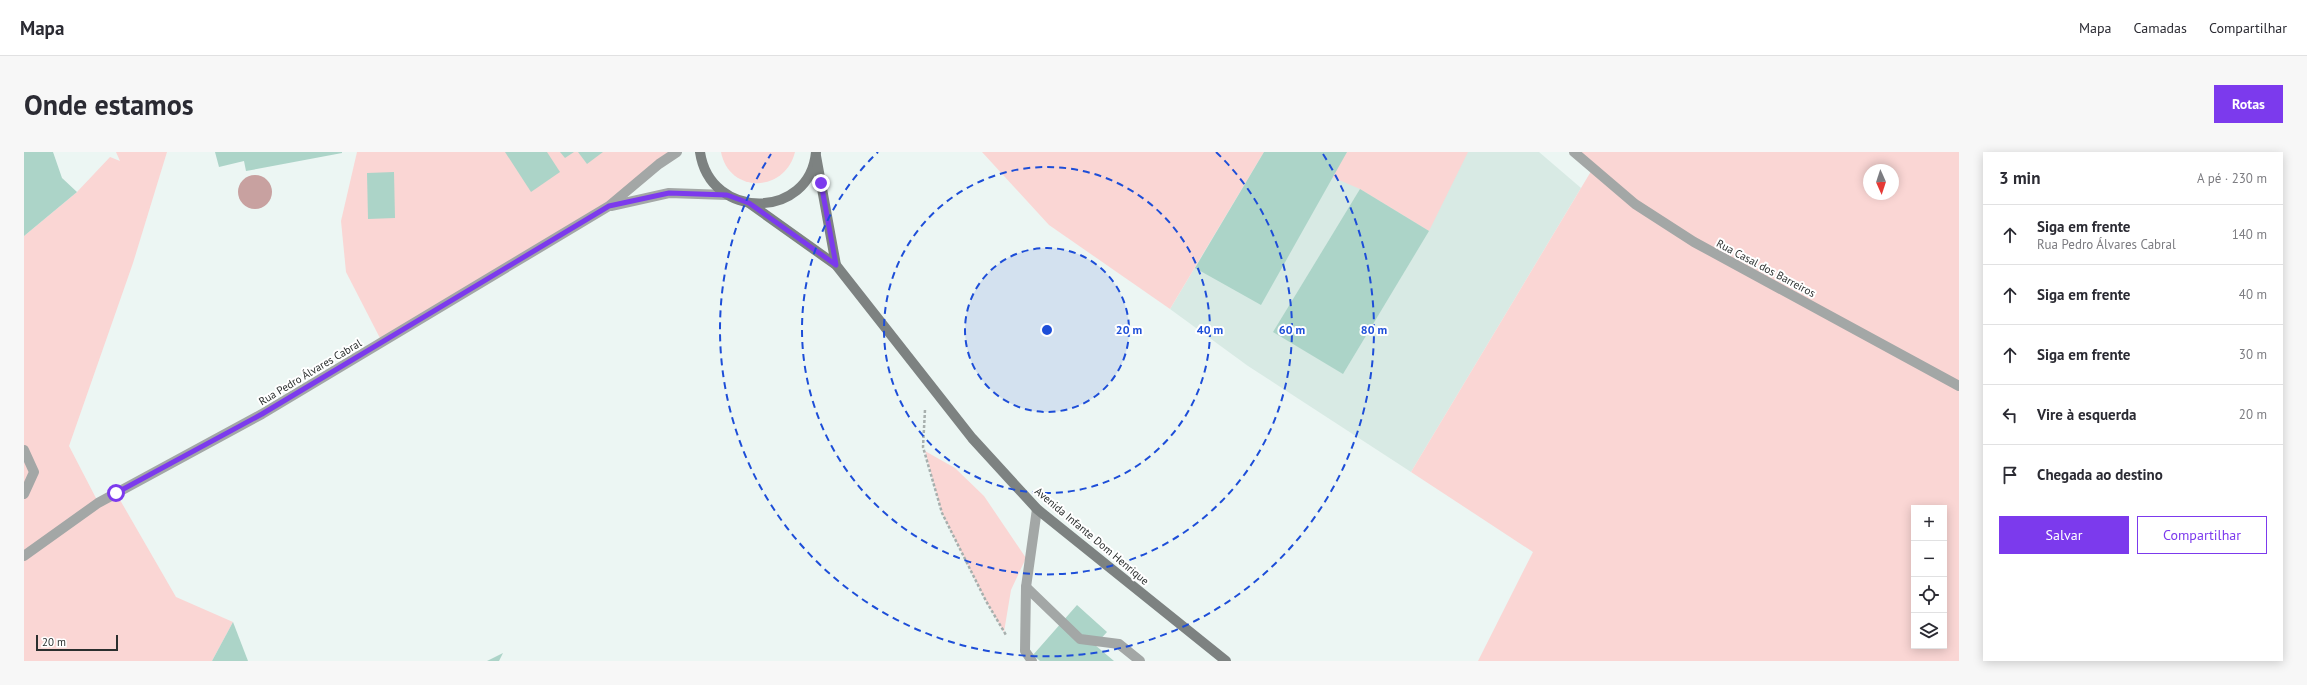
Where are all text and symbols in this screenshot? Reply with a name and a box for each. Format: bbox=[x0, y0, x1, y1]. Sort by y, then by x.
text: Mapa bbox=[20, 16, 64, 40]
text: Mapa bbox=[2079, 19, 2112, 37]
text: Camadas bbox=[2134, 19, 2187, 37]
text: Compartilhar bbox=[2209, 19, 2287, 37]
button: Rotas bbox=[2214, 85, 2283, 123]
text: Onde estamos bbox=[24, 86, 194, 123]
north arrow bbox=[1863, 164, 1899, 200]
text: 3 min bbox=[1999, 167, 2040, 189]
text: A pé · 230 m bbox=[2197, 170, 2267, 187]
route end bbox=[812, 174, 830, 192]
text: Siga em frente bbox=[2037, 217, 2130, 236]
icon: ahead bbox=[1999, 224, 2021, 246]
text: 140 m bbox=[2232, 226, 2267, 243]
street label: Rua Casal dos Barreiros bbox=[1714, 236, 1818, 300]
text: Rua Pedro Álvares Cabral bbox=[2037, 236, 2176, 253]
icon: ahead bbox=[1999, 284, 2021, 306]
text: Siga em frente bbox=[2037, 285, 2130, 304]
text: 40 m bbox=[2239, 286, 2267, 303]
text: 20 m bbox=[1116, 322, 1142, 337]
text: 40 m bbox=[1197, 322, 1223, 337]
text: 60 m bbox=[1279, 322, 1305, 337]
text: 80 m bbox=[1361, 322, 1387, 337]
centre of rings bbox=[1040, 323, 1054, 337]
street label: Rua Pedro Álvares Cabral bbox=[256, 335, 365, 408]
icon: ahead bbox=[1999, 344, 2021, 366]
text: Siga em frente bbox=[2037, 345, 2130, 364]
text: 30 m bbox=[2239, 346, 2267, 363]
icon: left bbox=[1999, 404, 2021, 426]
text: Vire à esquerda bbox=[2037, 405, 2136, 424]
text: 20 m bbox=[2239, 406, 2267, 423]
icon: arrive bbox=[1999, 464, 2021, 486]
text: Chegada ao destino bbox=[2037, 465, 2163, 484]
route start bbox=[107, 484, 125, 502]
street label: Avenida Infante Dom Henrique bbox=[1032, 484, 1152, 588]
map controls bbox=[1911, 505, 1947, 649]
button: + bbox=[1911, 505, 1947, 541]
button: Salvar bbox=[1999, 516, 2129, 554]
button: Compartilhar bbox=[2137, 516, 2267, 554]
button: − bbox=[1911, 541, 1947, 577]
button: locate bbox=[1911, 577, 1947, 613]
button: layers bbox=[1911, 613, 1947, 649]
scale bar bbox=[36, 633, 118, 652]
text: 20 m bbox=[42, 635, 66, 649]

